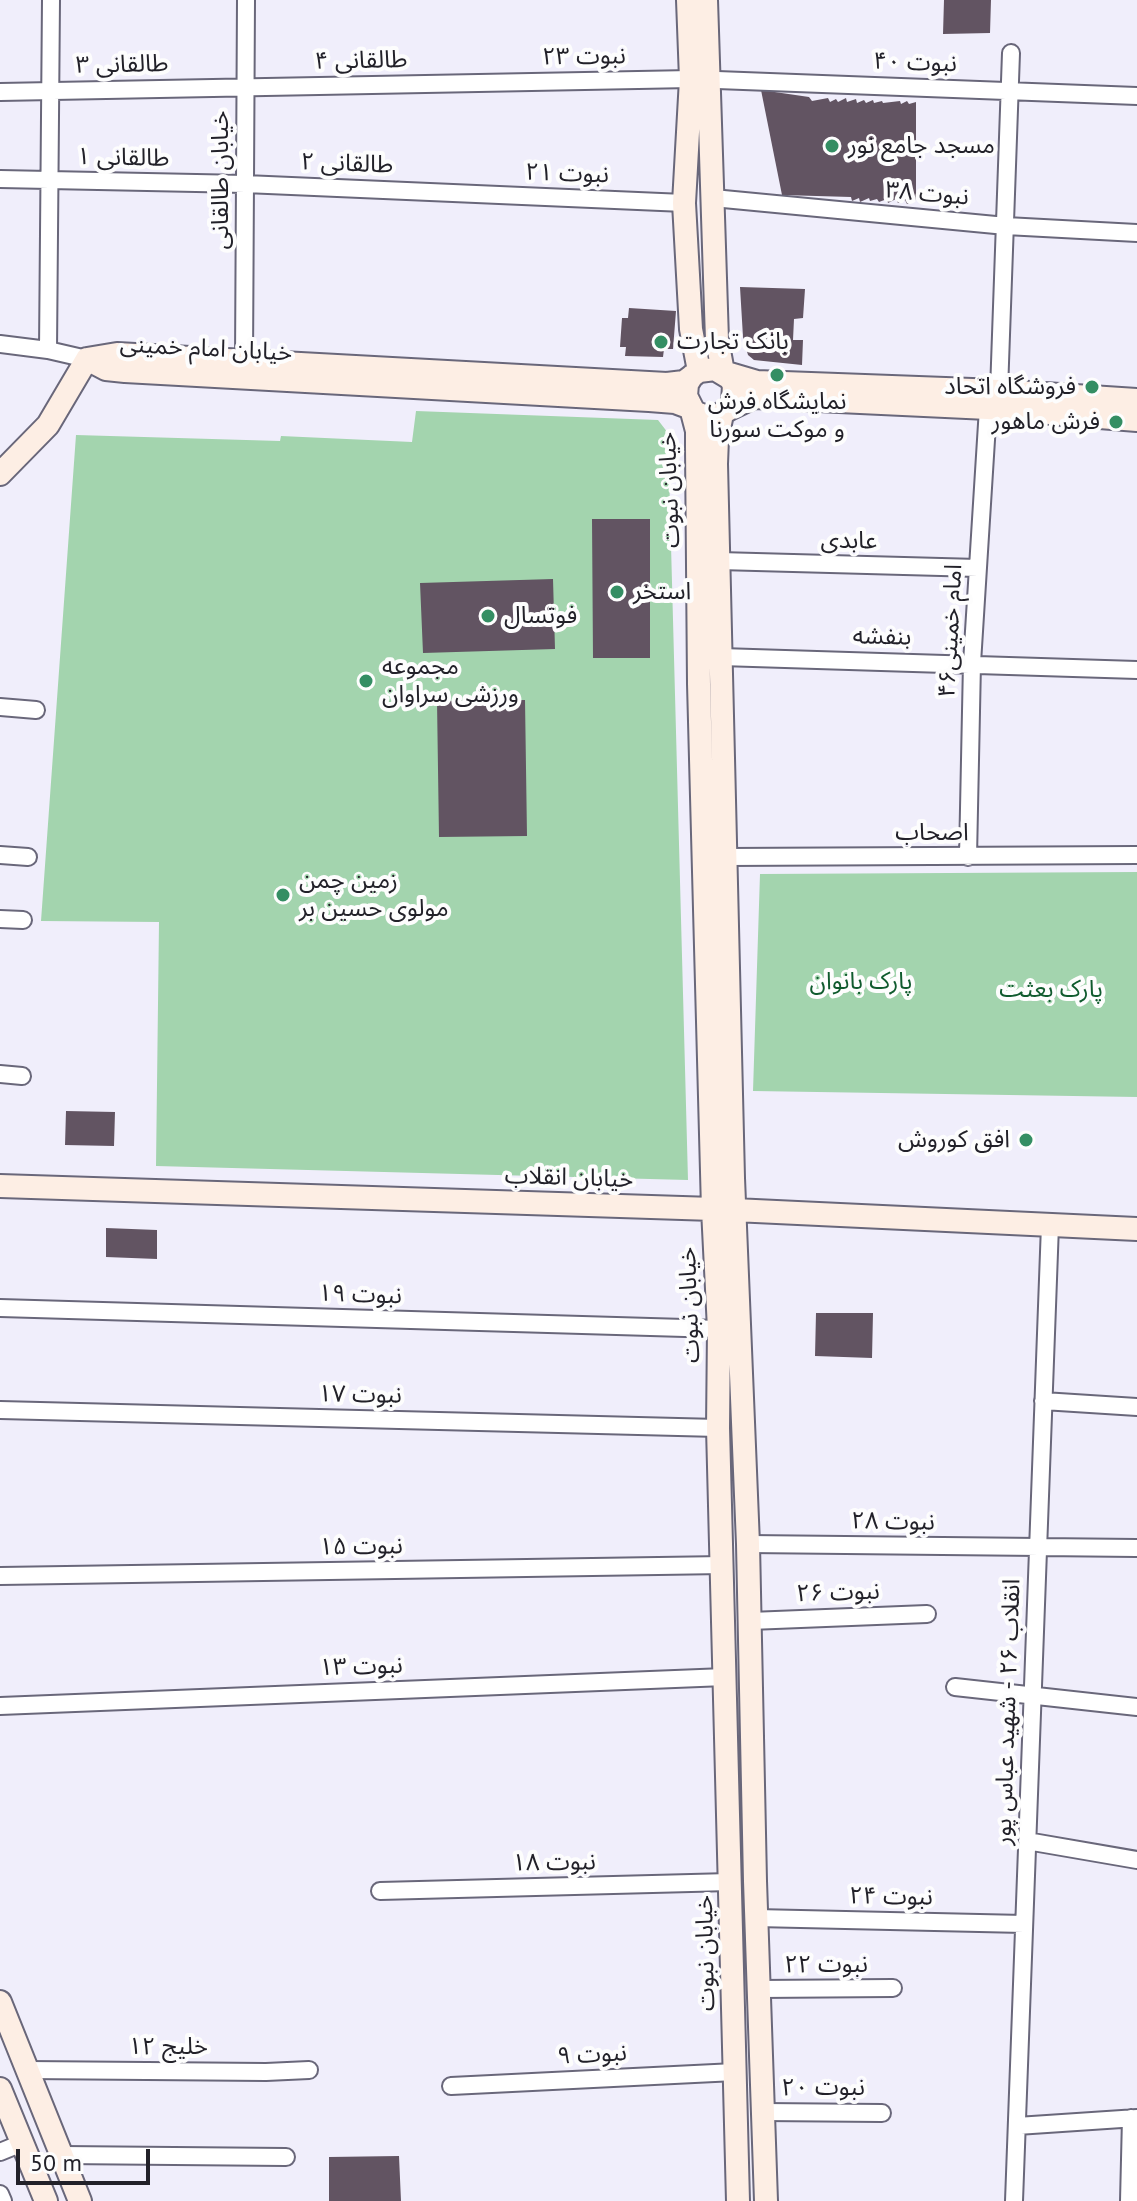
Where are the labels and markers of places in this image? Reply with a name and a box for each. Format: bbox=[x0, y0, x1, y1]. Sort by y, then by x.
place label: مسجد جامع نور bbox=[848, 132, 995, 160]
marker: مسجد جامع نور bbox=[823, 137, 841, 155]
place label: بانک تجارت bbox=[677, 328, 789, 356]
marker: بانک تجارت bbox=[652, 333, 670, 351]
marker: نمایشگاه فرش و موکت سورنا bbox=[768, 366, 786, 384]
place label: فروشگاه اتحاد bbox=[944, 373, 1076, 401]
marker: فروشگاه اتحاد bbox=[1083, 378, 1101, 396]
place label: نمایشگاه فرش و موکت سورنا bbox=[708, 388, 846, 444]
place label: فرش ماهور bbox=[992, 408, 1100, 436]
marker: فرش ماهور bbox=[1107, 413, 1125, 431]
place label: استخر bbox=[633, 578, 691, 606]
marker: استخر bbox=[608, 583, 626, 601]
place label: فوتسال bbox=[504, 602, 577, 630]
marker: فوتسال bbox=[479, 607, 497, 625]
place label: مجموعه ورزشی سراوان bbox=[382, 653, 519, 709]
marker: مجموعه ورزشی سراوان bbox=[357, 672, 375, 690]
place label: زمین چمن مولوی حسین بر bbox=[299, 867, 449, 923]
marker: زمین چمن مولوی حسین بر bbox=[274, 886, 292, 904]
place label: افق کوروش bbox=[898, 1126, 1010, 1154]
marker: افق کوروش bbox=[1017, 1131, 1035, 1149]

